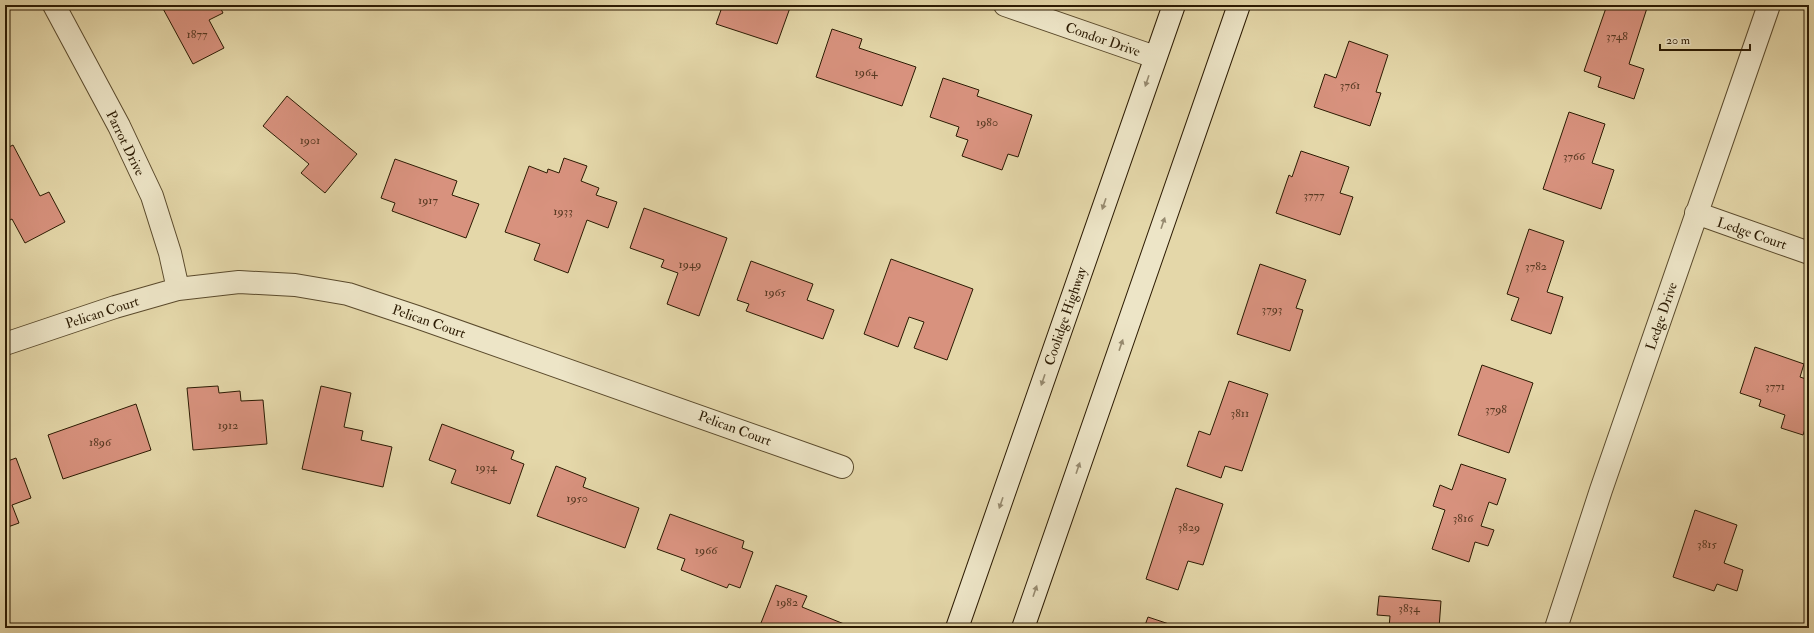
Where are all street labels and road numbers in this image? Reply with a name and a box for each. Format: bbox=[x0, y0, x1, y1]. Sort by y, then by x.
street label: Condor Drive bbox=[1063, 19, 1143, 60]
street label: Parrot Drive bbox=[103, 108, 149, 179]
street label: Ledge Court bbox=[1715, 214, 1789, 253]
street label: Coolidge Highway bbox=[1041, 264, 1092, 368]
street label: Ledge Drive bbox=[1642, 280, 1681, 352]
street label: Pelican Court bbox=[63, 292, 142, 332]
street label: Pelican Court bbox=[390, 301, 468, 342]
street label: Pelican Court bbox=[696, 407, 774, 450]

